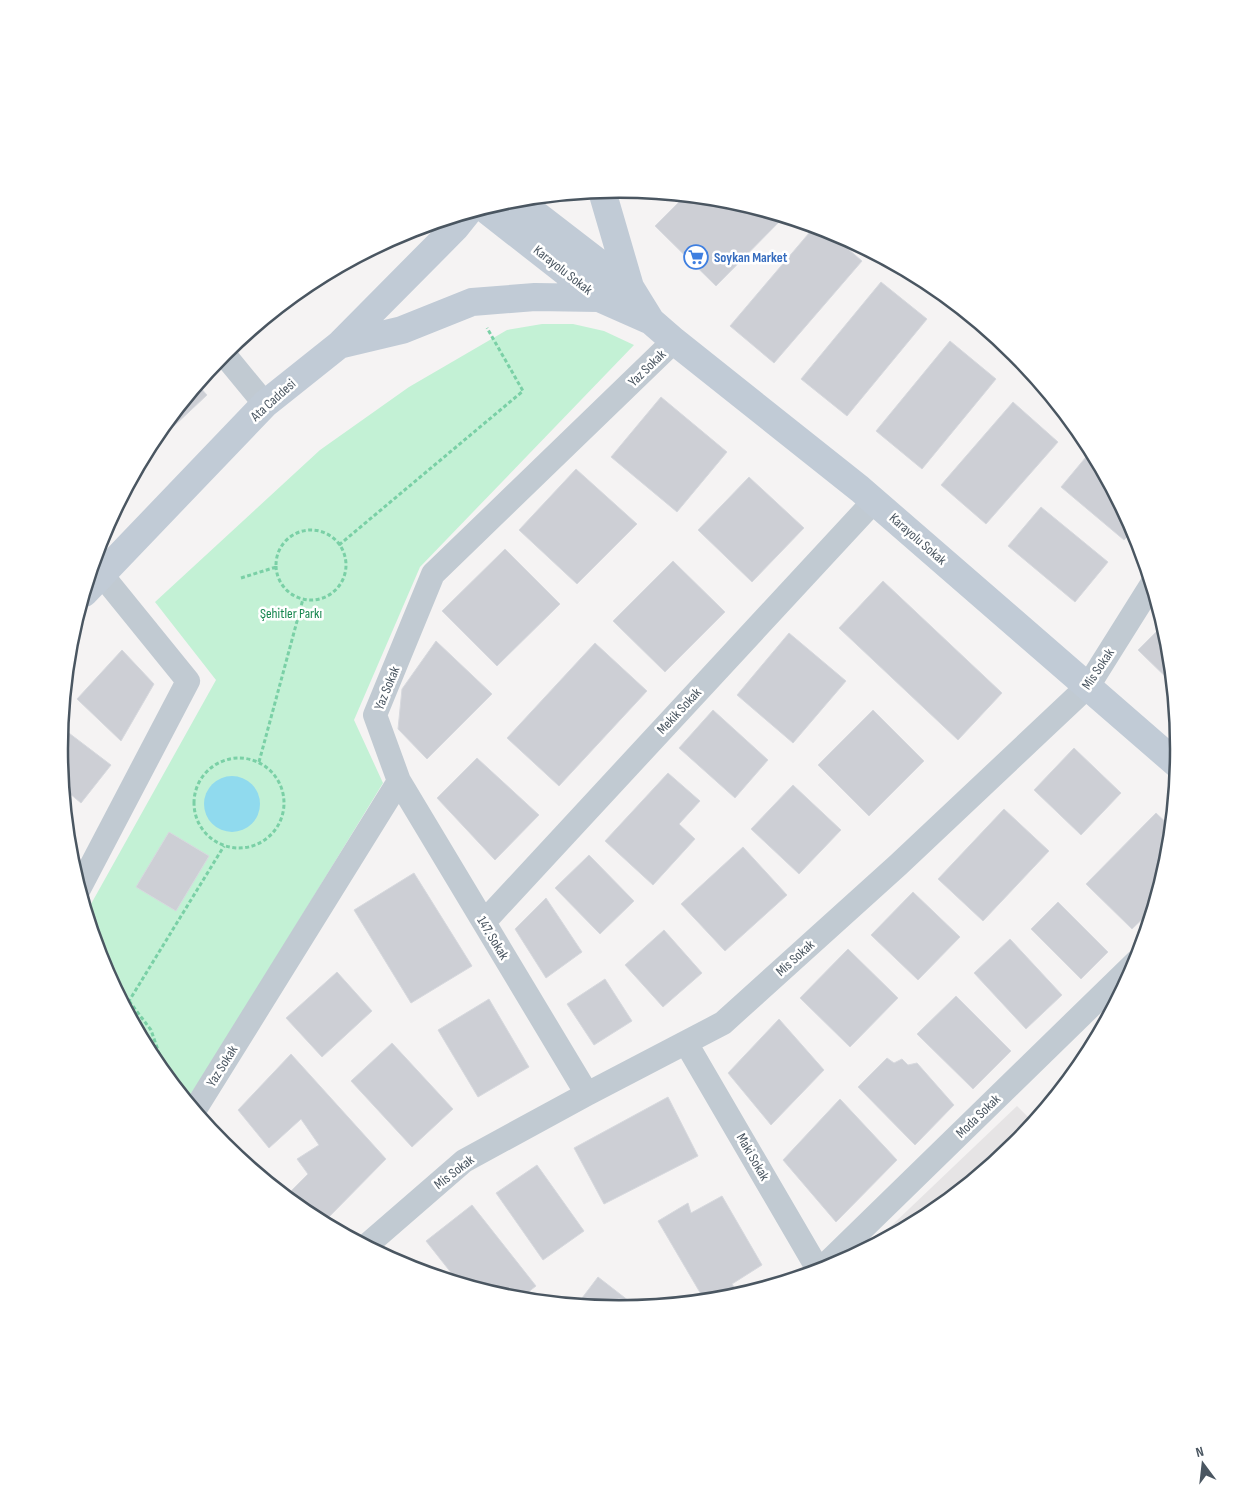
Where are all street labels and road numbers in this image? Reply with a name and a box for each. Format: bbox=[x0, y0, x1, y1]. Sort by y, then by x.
street label: Karayolu Sokak bbox=[530, 242, 596, 299]
street label: Yaz Sokak bbox=[625, 346, 670, 390]
street label: Ata Caddesi bbox=[246, 375, 299, 425]
street label: Karayolu Sokak bbox=[886, 509, 951, 569]
street label: Mis Sokak bbox=[1078, 645, 1118, 693]
street label: Yaz Sokak bbox=[371, 663, 404, 712]
street label: Mekik Sokak bbox=[653, 684, 705, 738]
street label: 147. Sokak bbox=[473, 913, 513, 963]
street label: Mis Sokak bbox=[772, 936, 818, 980]
street label: Yaz Sokak bbox=[203, 1042, 242, 1090]
street label: Moda Sokak bbox=[952, 1090, 1004, 1141]
street label: Maki Sokak bbox=[733, 1130, 774, 1184]
street label: Mis Sokak bbox=[431, 1151, 478, 1193]

